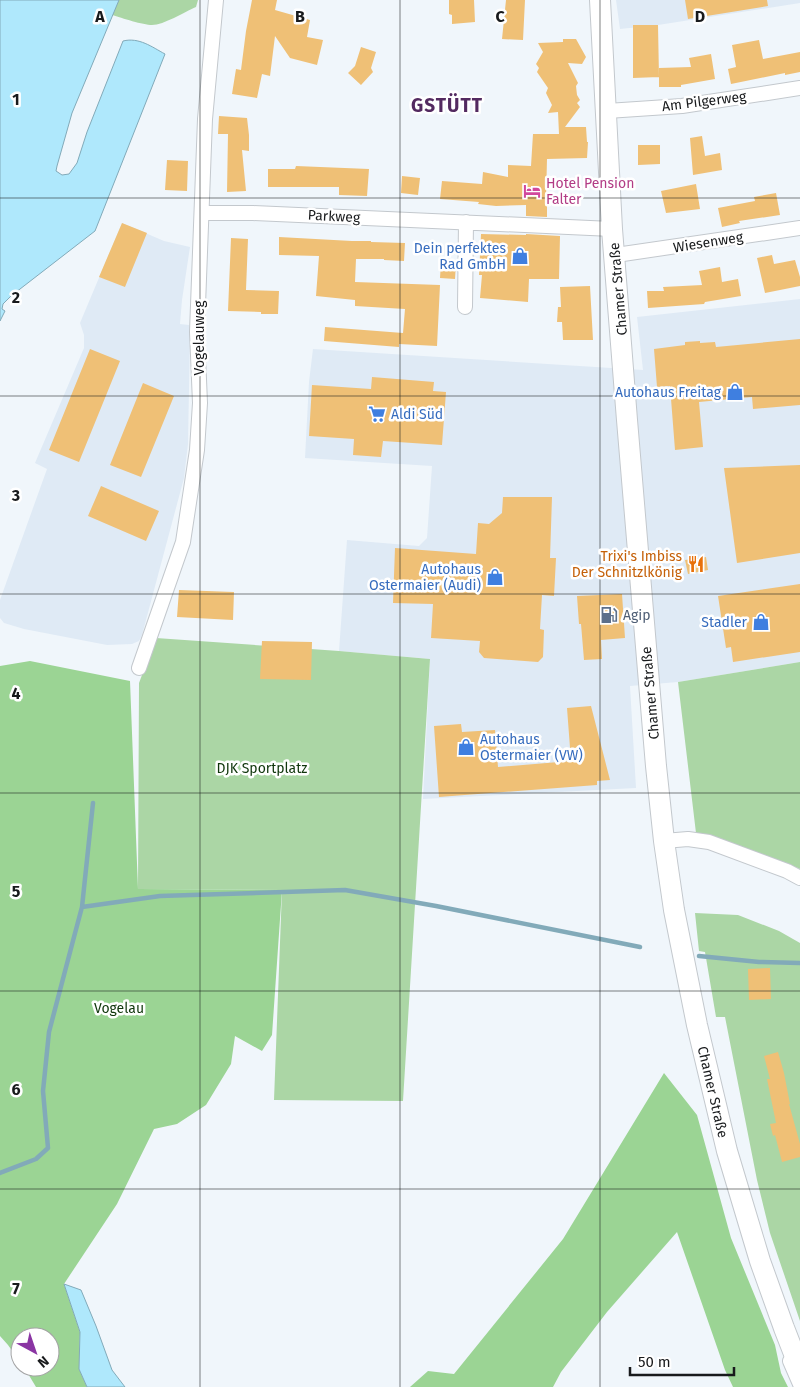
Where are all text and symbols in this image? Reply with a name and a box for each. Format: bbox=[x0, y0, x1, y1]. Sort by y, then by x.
text: A bbox=[94, 7, 105, 26]
text: B bbox=[295, 7, 305, 26]
text: C bbox=[495, 7, 505, 26]
text: D bbox=[695, 7, 705, 26]
street label: Am Pilgerweg bbox=[661, 88, 748, 115]
text: 1 bbox=[12, 90, 20, 109]
district label: GSTÜTT bbox=[411, 93, 483, 117]
place label: Hotel Pension Falter bbox=[546, 175, 634, 208]
hotel icon: Hotel Pension Falter bbox=[522, 181, 542, 201]
street label: Parkweg bbox=[307, 207, 361, 226]
street label: Wiesenweg bbox=[672, 228, 745, 256]
place label: Dein perfektes Rad GmbH bbox=[414, 240, 506, 273]
street label: Chamer Straße bbox=[606, 242, 631, 336]
shop icon: Dein perfektes Rad GmbH bbox=[510, 246, 530, 266]
text: 2 bbox=[12, 288, 20, 307]
street label: Vogelauweg bbox=[191, 300, 208, 376]
shop icon: Autohaus Freitag bbox=[725, 382, 745, 402]
place label: Autohaus Freitag bbox=[615, 384, 722, 401]
supermarket icon: Aldi Süd bbox=[367, 404, 387, 424]
place label: Aldi Süd bbox=[391, 406, 443, 423]
text: 3 bbox=[11, 486, 20, 505]
place label: Trixi's Imbiss Der Schnitzlkönig bbox=[572, 548, 683, 581]
restaurant icon: Trixi's Imbiss Der Schnitzlkönig bbox=[686, 554, 706, 574]
place label: Autohaus Ostermaier (Audi) bbox=[369, 561, 481, 594]
shop icon: Autohaus Ostermaier (Audi) bbox=[485, 567, 505, 587]
fuel station icon: Agip bbox=[599, 605, 619, 625]
place label: Agip bbox=[623, 607, 651, 624]
shop icon: Stadler bbox=[751, 612, 771, 632]
place label: Stadler bbox=[701, 614, 748, 631]
street label: Chamer Straße bbox=[638, 646, 663, 740]
text: 4 bbox=[11, 684, 21, 703]
place label: Autohaus Ostermaier (VW) bbox=[480, 731, 583, 764]
shop icon: Autohaus Ostermaier (VW) bbox=[456, 737, 476, 757]
park label: DJK Sportplatz bbox=[217, 760, 307, 777]
text: 5 bbox=[12, 882, 21, 901]
park label: Vogelau bbox=[94, 1000, 144, 1017]
street label: Chamer Straße bbox=[694, 1045, 731, 1140]
text: 6 bbox=[11, 1080, 21, 1099]
text: 7 bbox=[12, 1279, 20, 1298]
north arrow bbox=[10, 1327, 60, 1377]
scale bar bbox=[630, 1344, 734, 1376]
text: N bbox=[34, 1352, 52, 1371]
text: 50 m bbox=[638, 1353, 671, 1371]

